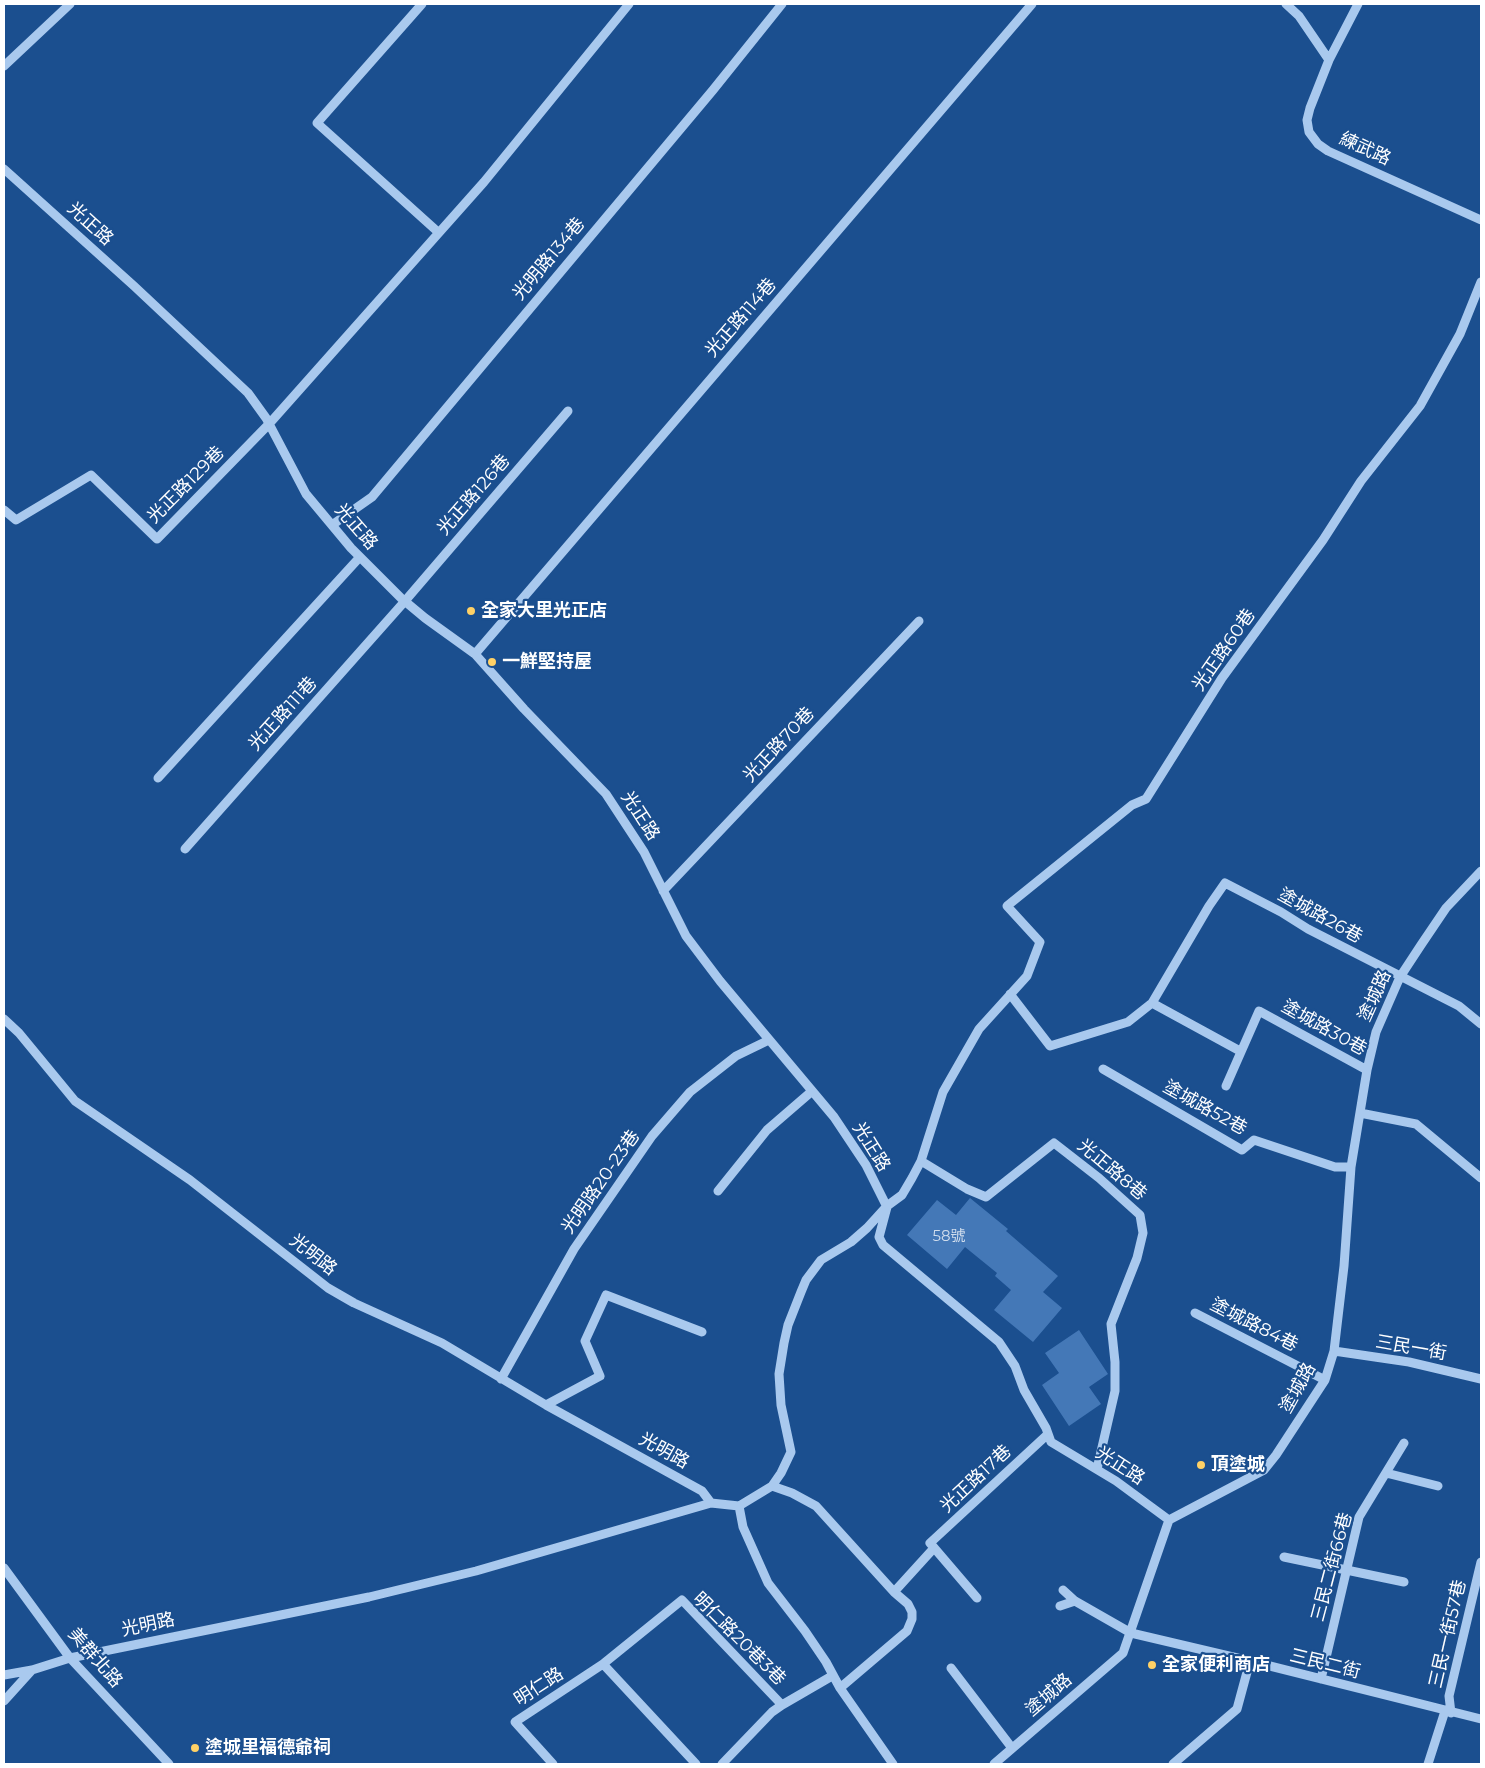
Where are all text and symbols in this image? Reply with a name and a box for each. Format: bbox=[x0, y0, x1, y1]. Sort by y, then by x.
street label: 練武路 bbox=[1336, 128, 1394, 170]
street label: 光正路 bbox=[63, 198, 117, 250]
street label: 光明路134巷 bbox=[508, 214, 590, 304]
street label: 光正路114巷 bbox=[701, 274, 781, 362]
street label: 光正路129巷 bbox=[143, 442, 229, 528]
street label: 光正路126巷 bbox=[433, 450, 515, 540]
street label: 光正路 bbox=[330, 500, 382, 554]
place label: 全家大里光正店 bbox=[481, 600, 607, 622]
marker: 全家大里光正店 bbox=[465, 605, 477, 617]
street label: 光正路60巷 bbox=[1188, 605, 1260, 695]
place label: 一鮮堅持屋 bbox=[502, 651, 592, 673]
marker: 一鮮堅持屋 bbox=[486, 656, 498, 668]
street label: 光正路111巷 bbox=[244, 673, 322, 755]
street label: 光正路70巷 bbox=[739, 703, 819, 787]
street label: 光正路 bbox=[616, 787, 664, 845]
street label: 塗城路26巷 bbox=[1274, 884, 1366, 948]
street label: 塗城路 bbox=[1354, 967, 1396, 1025]
street label: 塗城路30巷 bbox=[1278, 996, 1370, 1060]
street label: 塗城路52巷 bbox=[1159, 1076, 1251, 1140]
street label: 光正路 bbox=[848, 1118, 894, 1176]
street label: 光明路20-23巷 bbox=[557, 1126, 645, 1238]
street label: 光正路8巷 bbox=[1073, 1135, 1151, 1205]
house number: 58號 bbox=[932, 1228, 966, 1246]
street label: 光明路 bbox=[285, 1230, 341, 1280]
street label: 塗城路84巷 bbox=[1207, 1294, 1301, 1356]
street label: 三民一街 bbox=[1374, 1331, 1448, 1365]
street label: 塗城路 bbox=[1275, 1359, 1321, 1417]
street label: 光明路 bbox=[635, 1428, 693, 1474]
street label: 光正路17巷 bbox=[936, 1441, 1016, 1517]
street label: 光正路 bbox=[1091, 1442, 1149, 1490]
place label: 頂塗城 bbox=[1211, 1454, 1265, 1476]
marker: 頂塗城 bbox=[1195, 1459, 1207, 1471]
street label: 三民二街66巷 bbox=[1307, 1510, 1357, 1624]
street label: 三民一街57巷 bbox=[1425, 1578, 1471, 1690]
street label: 明仁路20巷3巷 bbox=[688, 1588, 790, 1690]
street label: 光明路 bbox=[119, 1609, 177, 1641]
street label: 美群北路 bbox=[63, 1624, 127, 1692]
street label: 三民二街 bbox=[1287, 1645, 1363, 1683]
place label: 全家便利商店 bbox=[1162, 1654, 1270, 1676]
marker: 全家便利商店 bbox=[1146, 1659, 1158, 1671]
street label: 明仁路 bbox=[510, 1663, 568, 1711]
street label: 塗城路 bbox=[1022, 1669, 1076, 1721]
place label: 塗城里福德爺祠 bbox=[205, 1737, 331, 1759]
marker: 塗城里福德爺祠 bbox=[189, 1742, 201, 1754]

